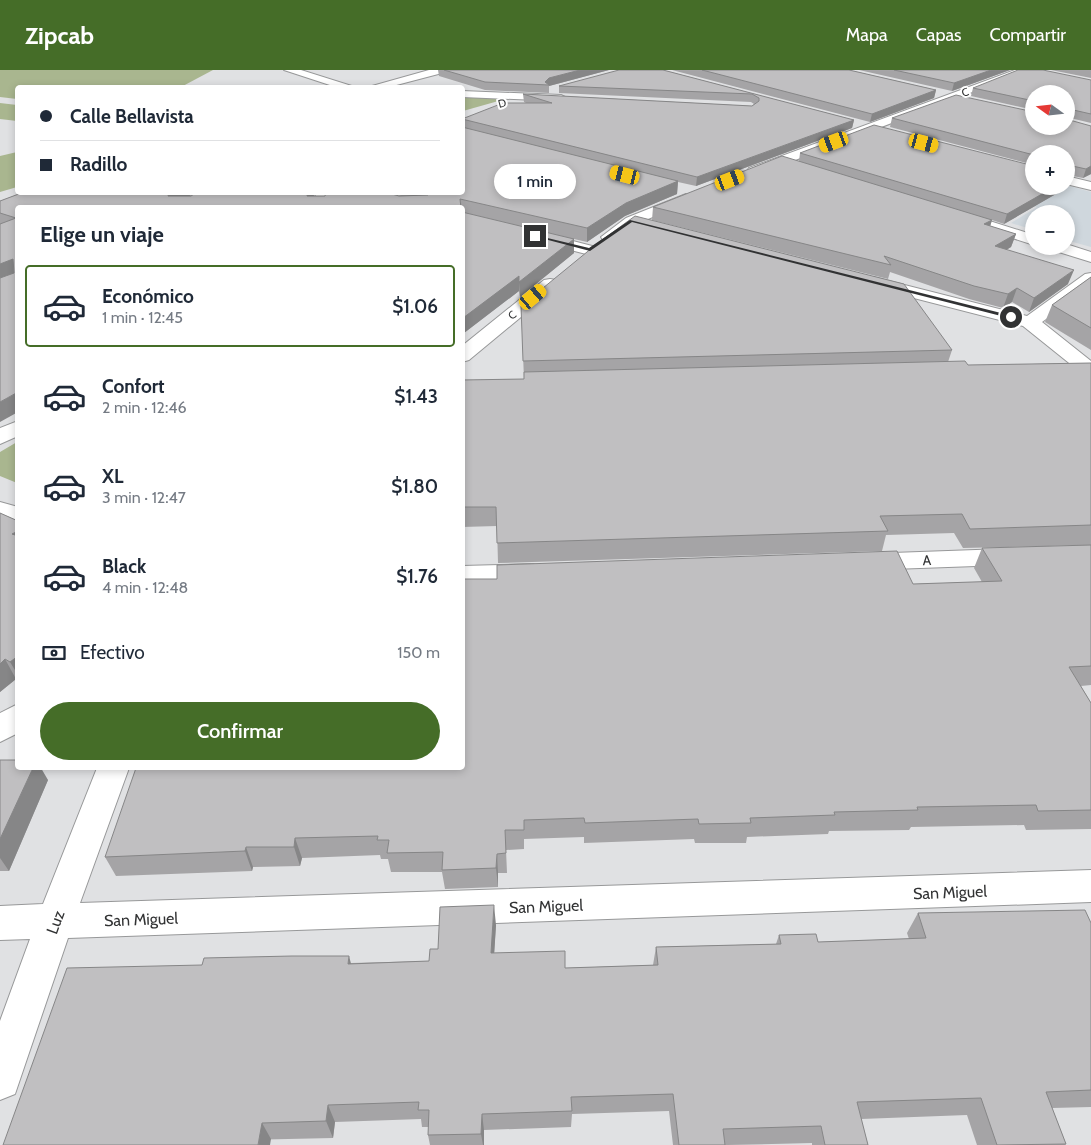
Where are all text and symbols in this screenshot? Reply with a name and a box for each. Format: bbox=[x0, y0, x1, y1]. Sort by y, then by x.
text: Zipcab bbox=[25, 21, 94, 50]
text: Mapa bbox=[846, 24, 888, 46]
text: Capas bbox=[916, 24, 962, 46]
text: Compartir bbox=[990, 24, 1066, 46]
street label: C bbox=[959, 84, 971, 100]
north arrow bbox=[1025, 85, 1075, 135]
map controls bbox=[1025, 85, 1075, 255]
street label: D bbox=[496, 95, 508, 111]
text: Calle Bellavista bbox=[70, 105, 194, 128]
car bbox=[817, 130, 850, 154]
car bbox=[907, 132, 940, 154]
button: + bbox=[1025, 145, 1075, 195]
text: Radillo bbox=[70, 153, 127, 176]
callout: 1 min bbox=[494, 164, 576, 198]
car bbox=[608, 164, 641, 186]
car bbox=[713, 168, 746, 192]
text: 1 min bbox=[517, 172, 553, 191]
button: − bbox=[1025, 205, 1075, 255]
text: Elige un viaje bbox=[40, 221, 164, 248]
route end bbox=[524, 225, 546, 247]
car bbox=[516, 282, 549, 312]
icon: car bbox=[42, 284, 87, 329]
text: Económico bbox=[102, 285, 194, 308]
text: $1.06 bbox=[392, 295, 438, 318]
route start bbox=[1000, 306, 1022, 328]
street label: C bbox=[505, 307, 519, 323]
text: 1 min · 12:45 bbox=[102, 308, 183, 327]
icon: car bbox=[42, 374, 87, 419]
text: Confort bbox=[102, 375, 165, 398]
text: $1.43 bbox=[394, 385, 438, 408]
text: 2 min · 12:46 bbox=[102, 398, 187, 417]
icon: car bbox=[42, 464, 87, 509]
text: XL bbox=[102, 465, 123, 488]
text: $1.80 bbox=[391, 475, 438, 498]
text: 3 min · 12:47 bbox=[102, 488, 186, 507]
street label: A bbox=[922, 551, 932, 569]
icon: car bbox=[42, 554, 87, 599]
text: Black bbox=[102, 555, 146, 578]
text: $1.76 bbox=[396, 565, 438, 588]
text: 4 min · 12:48 bbox=[102, 578, 188, 597]
icon: cash bbox=[40, 639, 68, 667]
text: Efectivo bbox=[80, 641, 145, 664]
text: 150 m bbox=[397, 643, 440, 662]
button: Confirmar bbox=[40, 702, 440, 760]
street label: San Miguel bbox=[913, 882, 988, 903]
street label: San Miguel bbox=[509, 896, 584, 917]
street label: Luz bbox=[42, 907, 69, 937]
street label: San Miguel bbox=[104, 909, 179, 930]

